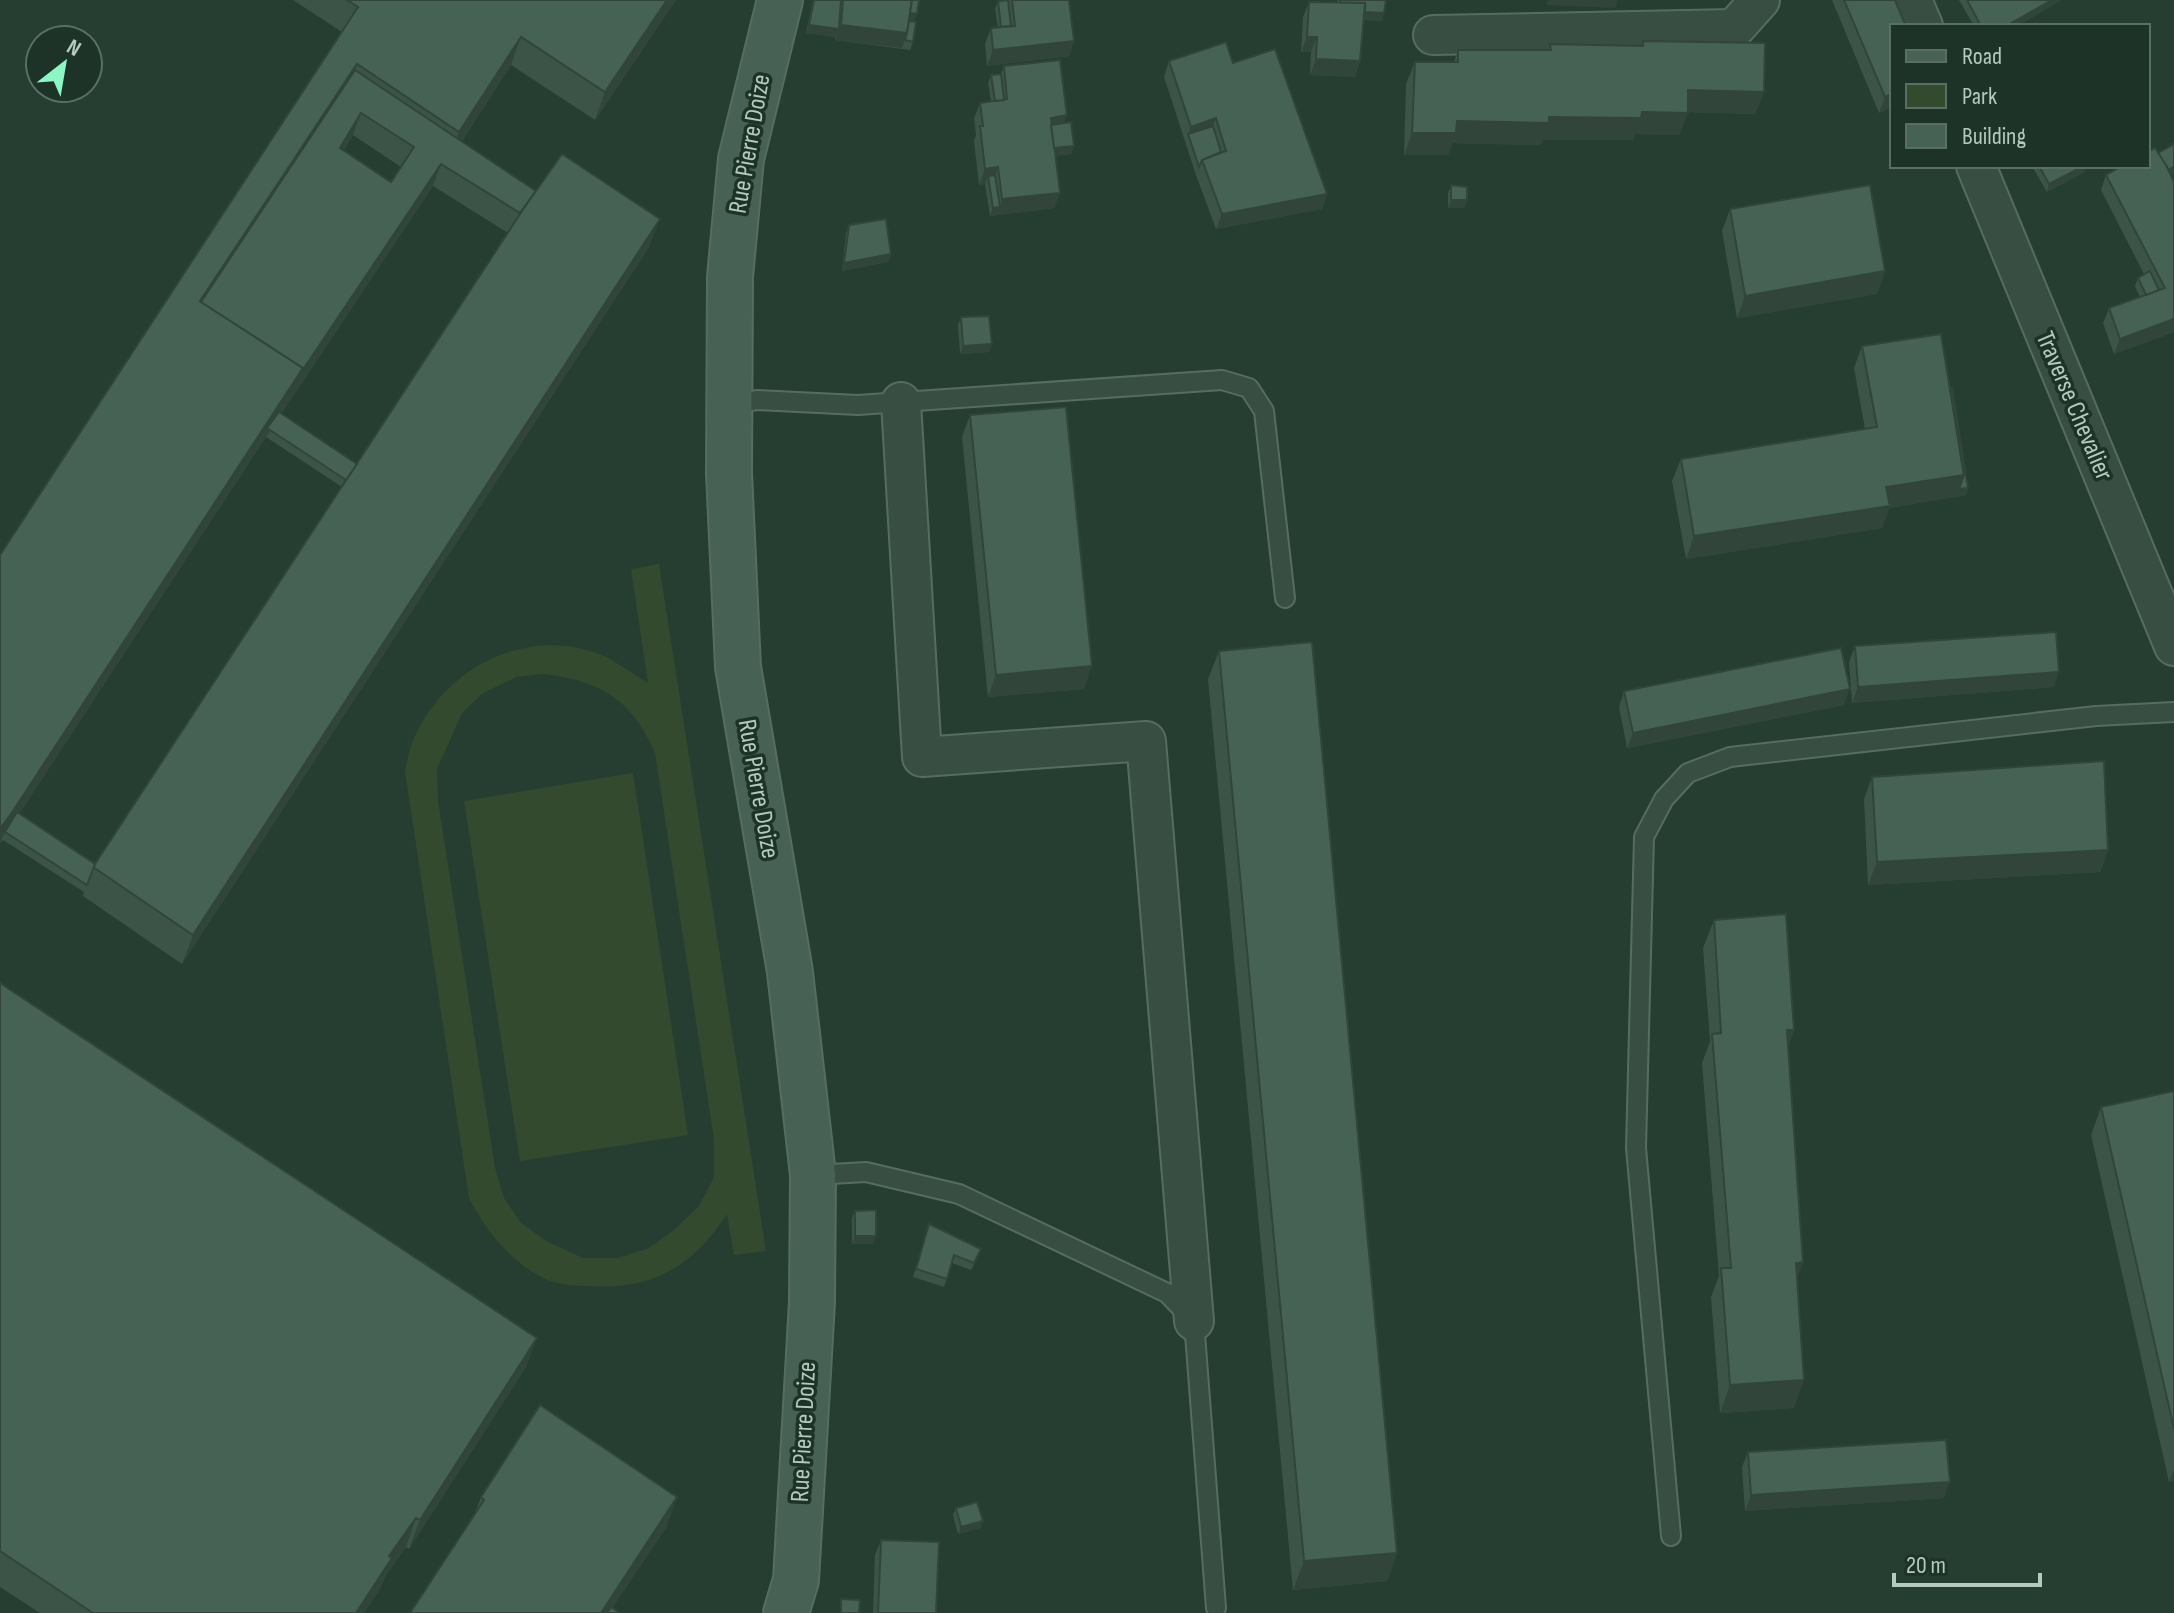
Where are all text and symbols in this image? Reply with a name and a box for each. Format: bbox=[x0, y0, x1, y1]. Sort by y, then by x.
north arrow bbox=[24, 24, 104, 104]
legend bbox=[1890, 24, 2150, 168]
text: N bbox=[62, 34, 86, 63]
text: Road bbox=[1962, 42, 2002, 71]
street label: Rue Pierre Doize bbox=[723, 72, 777, 216]
text: Park bbox=[1962, 82, 1997, 111]
text: Building bbox=[1962, 122, 2026, 151]
street label: Traverse Chevalier bbox=[2029, 327, 2119, 486]
street label: Rue Pierre Doize bbox=[731, 717, 785, 861]
street label: Rue Pierre Doize bbox=[785, 1361, 823, 1503]
scale bar bbox=[1894, 1537, 2040, 1587]
text: 20 m bbox=[1906, 1551, 1946, 1580]

